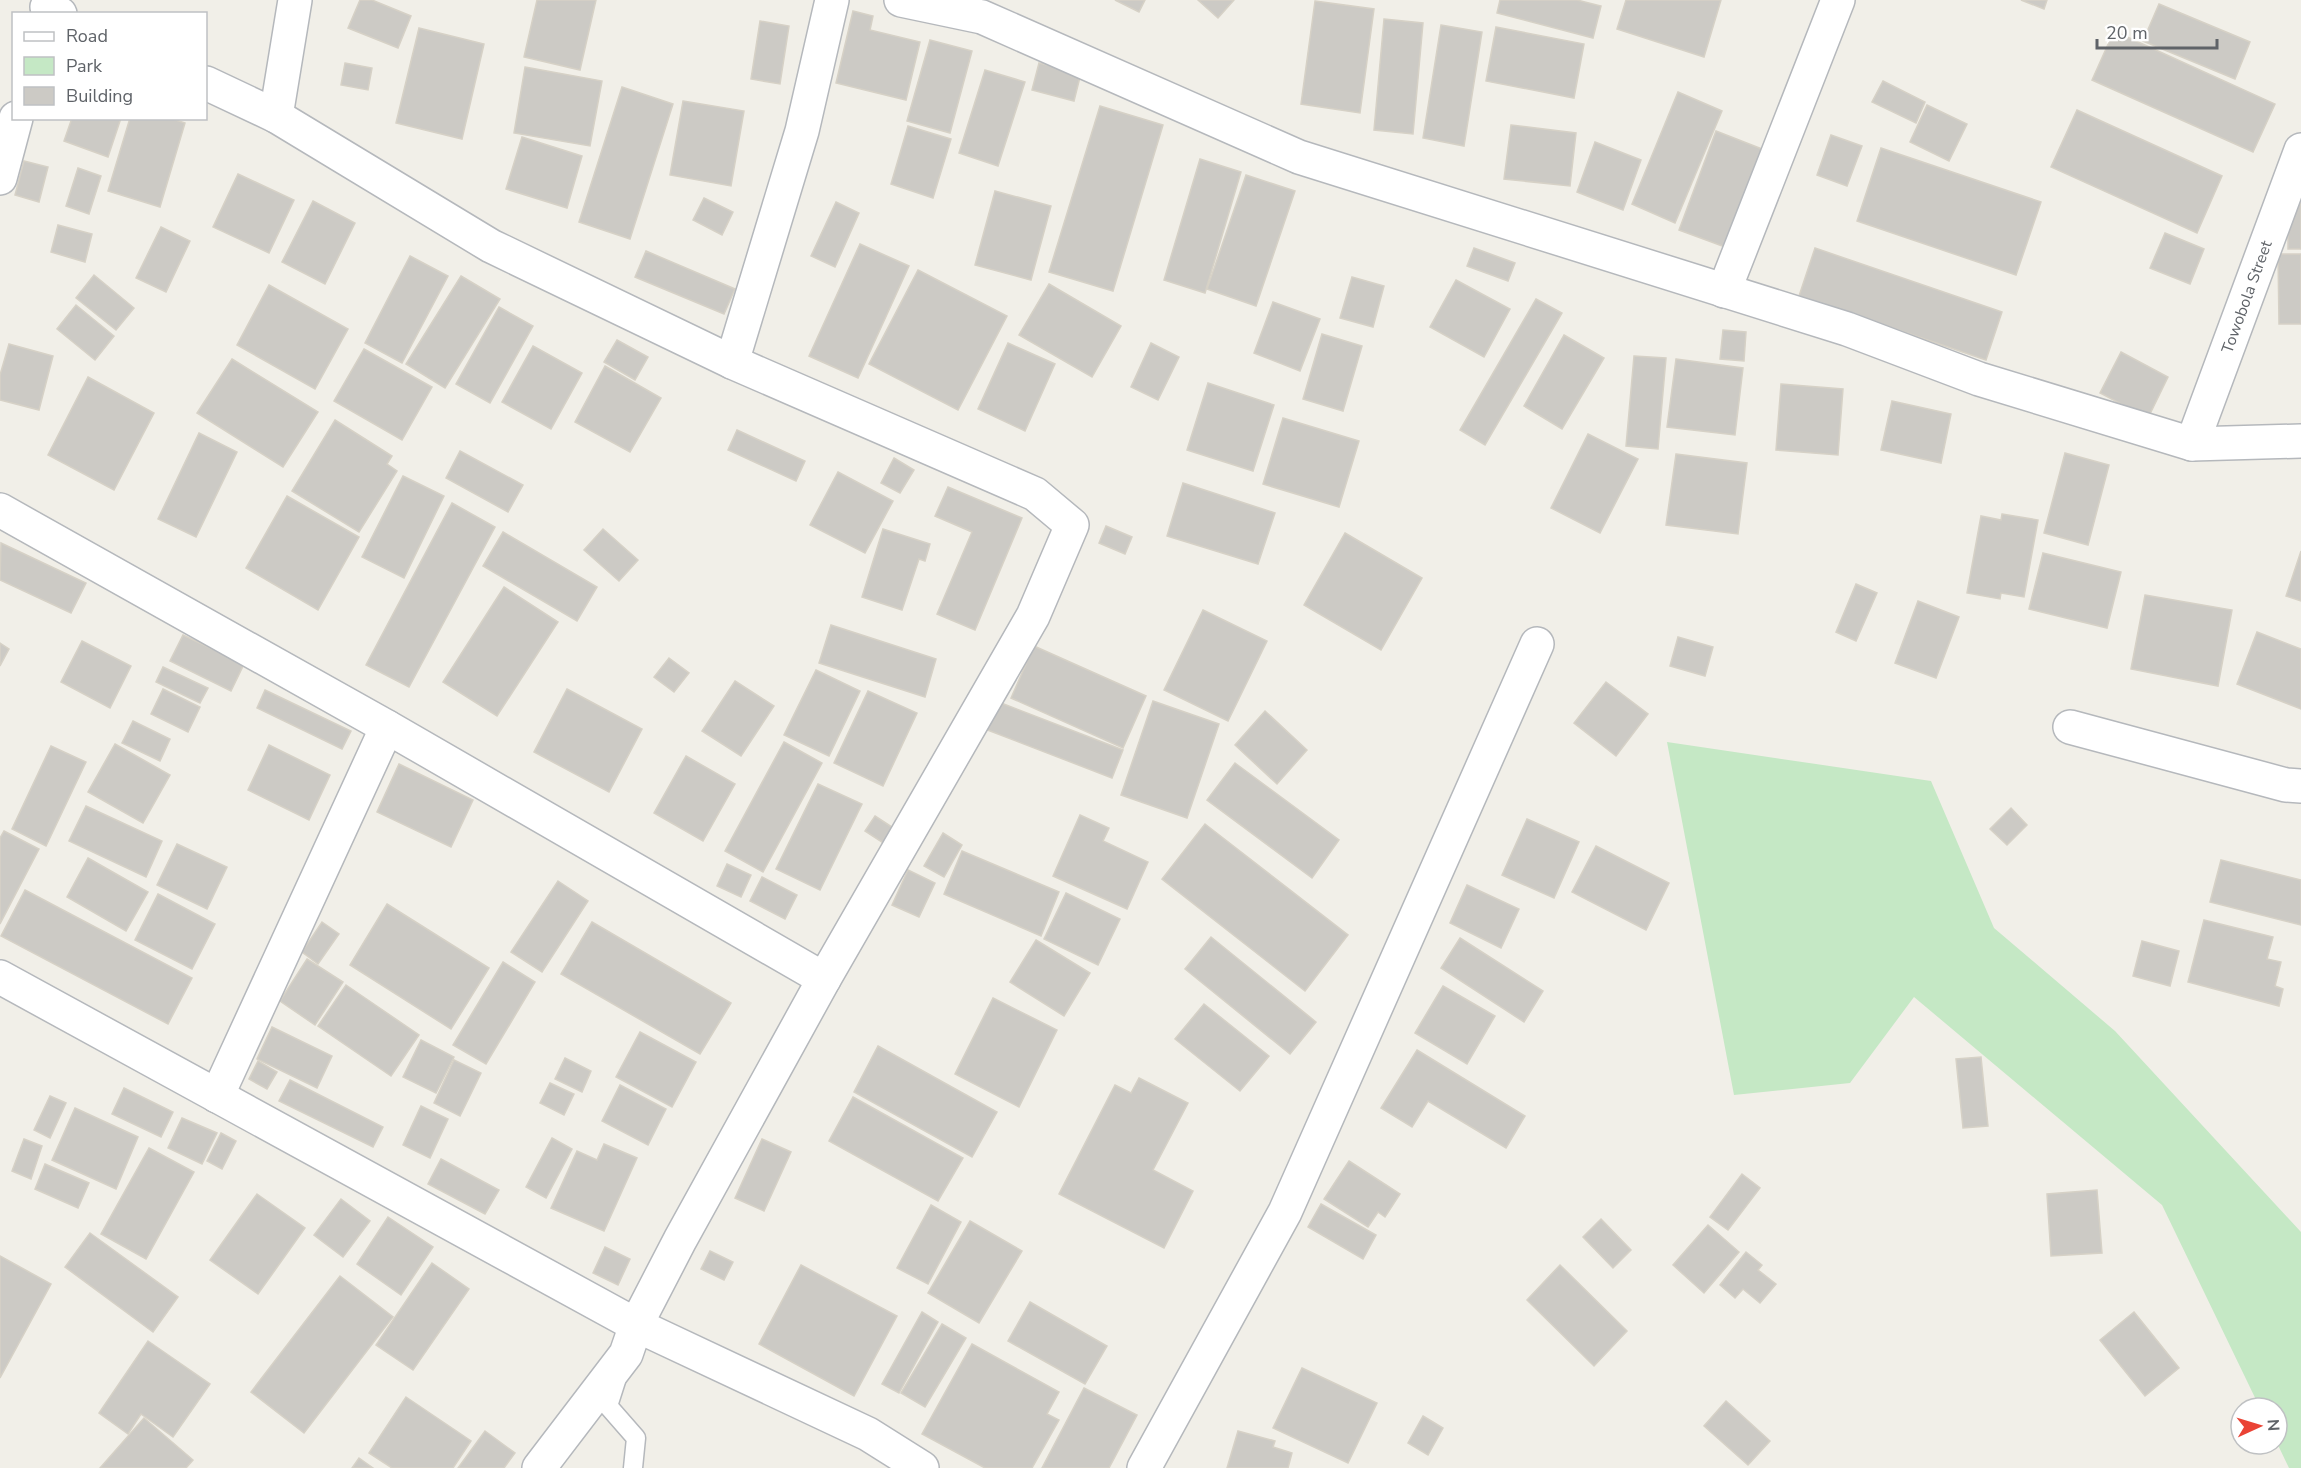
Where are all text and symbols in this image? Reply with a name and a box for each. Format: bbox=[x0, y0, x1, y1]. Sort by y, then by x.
legend bbox=[12, 12, 207, 120]
scale bar bbox=[2097, 12, 2217, 50]
text: 20 m bbox=[2106, 21, 2148, 45]
text: Road bbox=[66, 24, 108, 48]
text: Park bbox=[66, 54, 103, 78]
text: Building bbox=[66, 84, 133, 108]
street label: Towobola Street bbox=[2216, 237, 2278, 357]
north arrow bbox=[2229, 1396, 2289, 1456]
text: N bbox=[2262, 1418, 2284, 1432]

